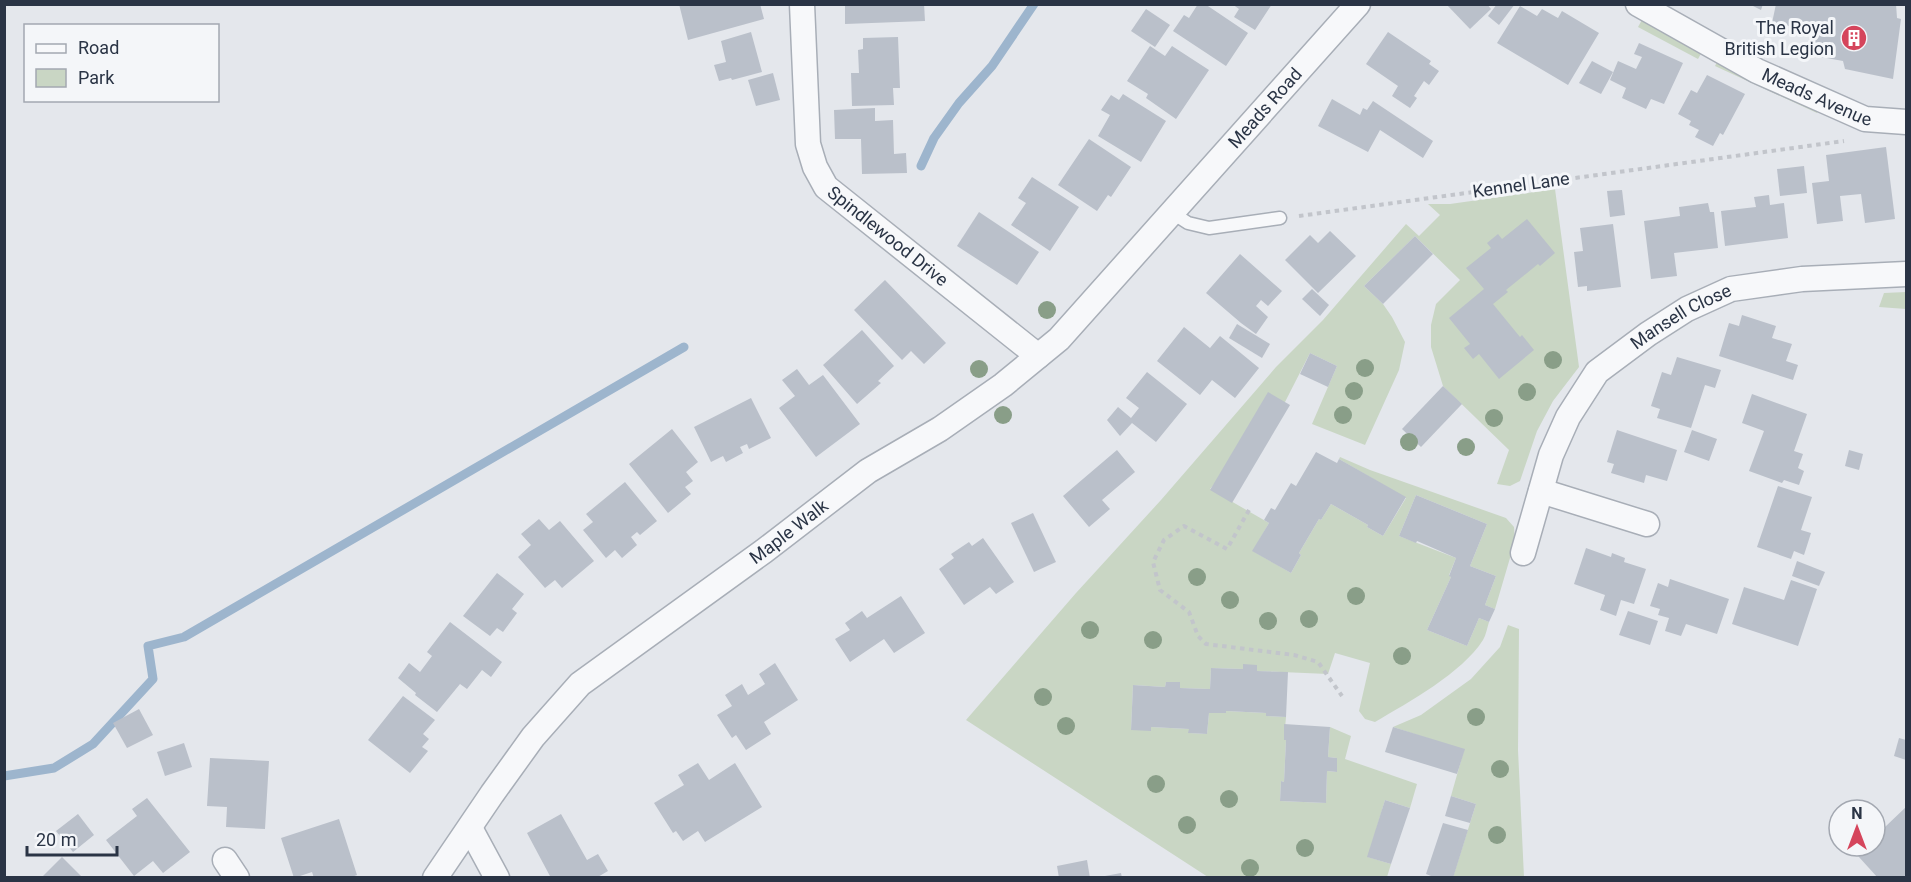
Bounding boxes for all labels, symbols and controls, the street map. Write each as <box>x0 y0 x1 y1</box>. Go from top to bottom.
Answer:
place label: The Royal British Legion <box>1724 17 1834 59</box>
building icon: The Royal British Legion <box>1839 23 1869 53</box>
legend <box>24 24 219 102</box>
text: Road <box>78 37 119 58</box>
street label: Meads Road <box>1224 63 1306 152</box>
street label: Meads Avenue <box>1759 64 1872 129</box>
text: Park <box>78 67 115 88</box>
street label: Kennel Lane <box>1471 167 1571 202</box>
street label: Spindlewood Drive <box>824 181 953 290</box>
street label: Mansell Close <box>1626 279 1734 353</box>
street label: Maple Walk <box>745 494 833 568</box>
north arrow <box>1827 798 1887 858</box>
text: N <box>1851 804 1863 823</box>
scale bar <box>27 819 117 857</box>
text: 20 m <box>36 829 76 850</box>

